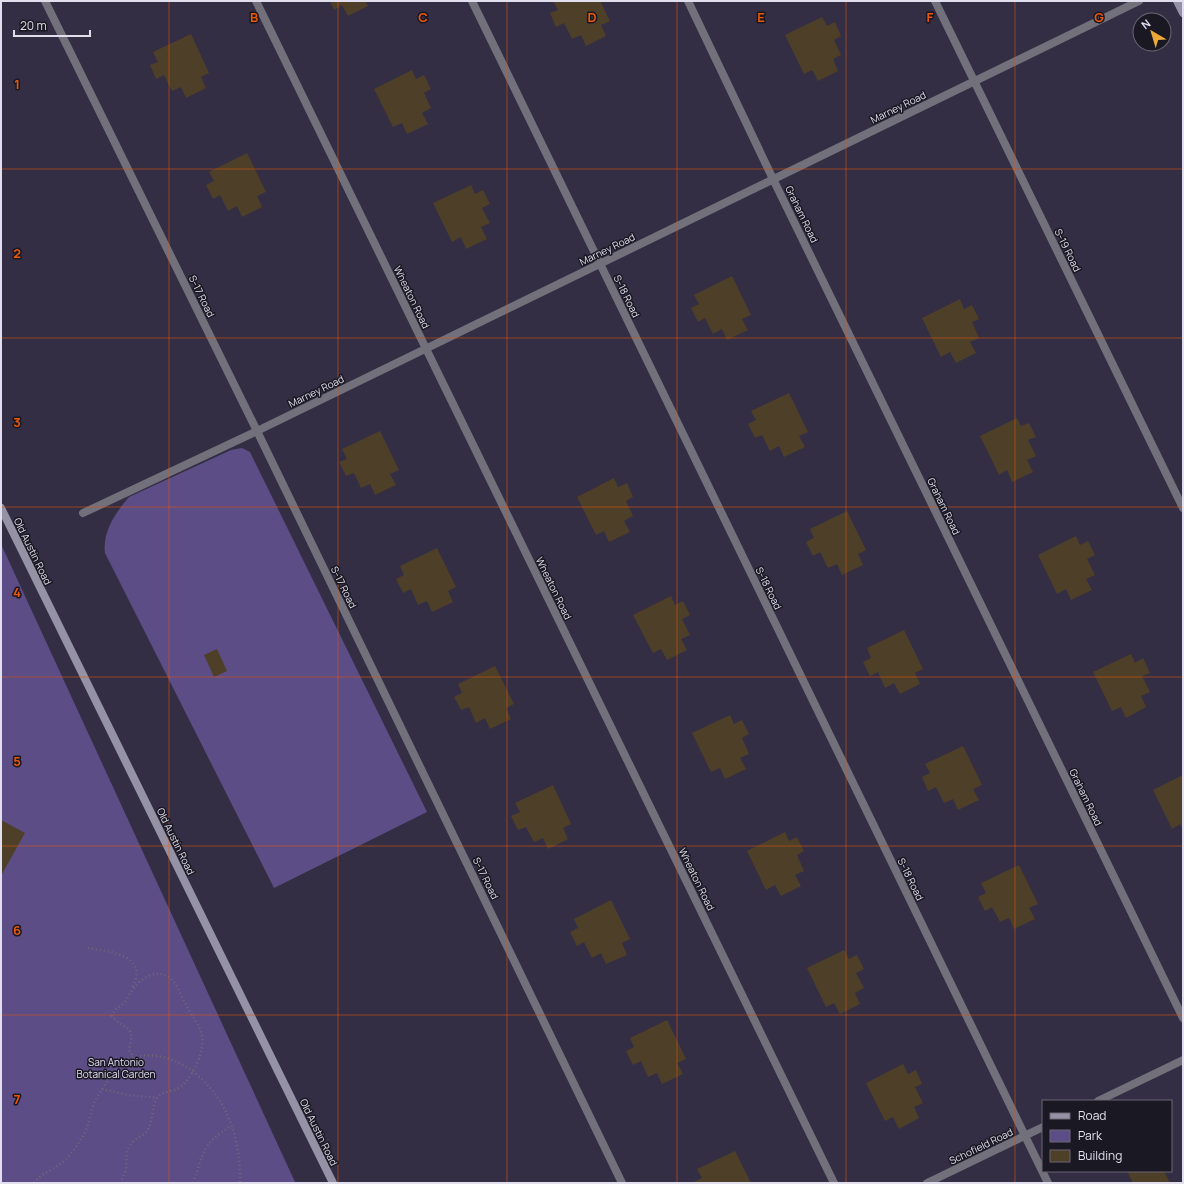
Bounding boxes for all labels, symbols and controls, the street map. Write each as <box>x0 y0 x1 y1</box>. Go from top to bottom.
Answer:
text: B <box>250 8 258 26</box>
text: C <box>418 8 428 26</box>
text: D <box>587 8 597 26</box>
text: E <box>757 8 765 26</box>
text: F <box>927 8 934 26</box>
text: G <box>1094 8 1104 26</box>
scale bar <box>14 12 90 38</box>
north arrow <box>1132 12 1172 52</box>
text: N <box>1138 15 1153 32</box>
text: 20 m <box>20 17 47 34</box>
text: 1 <box>14 75 20 93</box>
street label: Marney Road <box>868 87 928 126</box>
street label: Graham Road <box>782 183 822 245</box>
street label: S-19 Road <box>1052 226 1084 274</box>
street label: Marney Road <box>577 229 637 268</box>
text: 2 <box>13 244 21 262</box>
street label: Wheaton Road <box>391 263 433 331</box>
street label: S-18 Road <box>611 272 643 320</box>
street label: S-17 Road <box>186 273 218 319</box>
street label: Marney Road <box>286 371 346 410</box>
text: 3 <box>13 413 21 431</box>
street label: Graham Road <box>924 475 964 537</box>
street label: Old Austin Road <box>11 515 55 587</box>
street label: Wheaton Road <box>533 554 575 622</box>
street label: S-17 Road <box>328 564 360 610</box>
street label: S-18 Road <box>753 564 785 612</box>
text: 4 <box>13 583 21 601</box>
text: 5 <box>13 752 21 770</box>
street label: Graham Road <box>1066 766 1106 828</box>
street label: Old Austin Road <box>154 805 198 877</box>
street label: Wheaton Road <box>676 845 718 913</box>
street label: S-17 Road <box>470 855 502 901</box>
street label: S-18 Road <box>895 855 927 903</box>
text: 6 <box>13 921 21 939</box>
park label: San Antonio Botanical Garden <box>77 1055 156 1081</box>
text: 7 <box>14 1090 21 1108</box>
street label: Old Austin Road <box>297 1096 341 1168</box>
legend <box>1042 1100 1172 1172</box>
text: Road <box>1078 1107 1106 1124</box>
street label: Schofield Road <box>947 1124 1015 1168</box>
text: Park <box>1078 1127 1103 1144</box>
text: Building <box>1078 1147 1122 1164</box>

